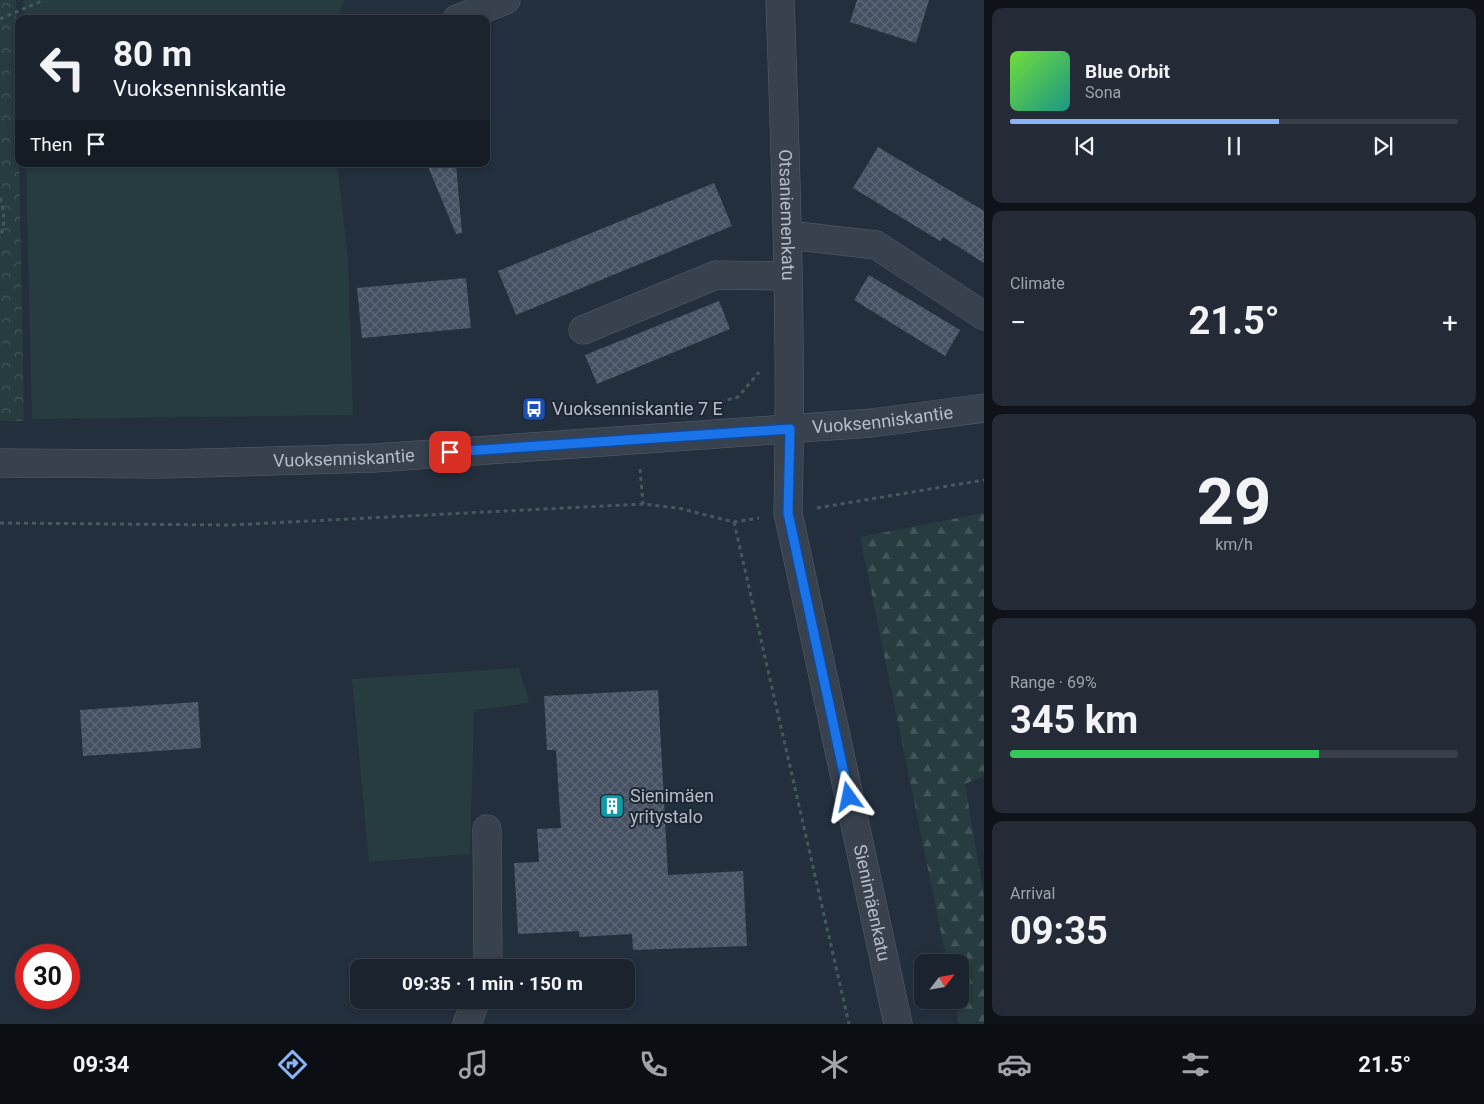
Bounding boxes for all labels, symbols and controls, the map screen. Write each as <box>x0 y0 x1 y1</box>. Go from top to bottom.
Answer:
text: 80 m <box>113 34 192 75</box>
icon: left <box>30 35 95 100</box>
text: Blue Orbit <box>1085 60 1170 83</box>
text: Vuoksenniskantie <box>113 76 286 101</box>
text: Sona <box>1085 83 1121 102</box>
icon: arrive <box>82 130 110 158</box>
icon: previous <box>1071 132 1099 160</box>
icon: pause <box>1220 132 1248 160</box>
icon: next <box>1369 132 1397 160</box>
text: Then <box>30 133 72 156</box>
street label: Otsaniemenkatu <box>775 149 799 281</box>
text: Climate <box>1010 274 1065 293</box>
text: 21.5° <box>1188 299 1280 343</box>
text: − <box>1010 306 1026 339</box>
text: + <box>1442 306 1458 339</box>
bus stop icon: Vuoksenniskantie 7 E <box>521 396 547 422</box>
place label: Vuoksenniskantie 7 E <box>552 398 723 419</box>
street label: Vuoksenniskantie <box>811 401 954 437</box>
pin <box>429 431 471 473</box>
icon: arrive <box>436 438 464 466</box>
street label: Vuoksenniskantie <box>273 444 415 471</box>
text: 29 <box>1197 464 1271 540</box>
text: km/h <box>1215 535 1253 554</box>
text: Range · 69% <box>1010 673 1097 692</box>
text: 345 km <box>1010 698 1138 742</box>
position arrow <box>822 770 874 822</box>
place label: Sienimäen yritystalo <box>630 785 714 827</box>
building icon: Sienimäen yritystalo <box>599 793 625 819</box>
street label: Sienimäenkatu <box>850 843 895 963</box>
text: Arrival <box>1010 884 1055 903</box>
text: 09:35 <box>1010 909 1108 953</box>
speed limit sign: 30 <box>15 944 80 1009</box>
north arrow <box>914 954 969 1009</box>
map controls <box>914 954 969 1009</box>
text: 09:35 · 1 min · 150 m <box>402 972 583 995</box>
icon: directions <box>275 1047 310 1082</box>
icon: music <box>456 1047 491 1082</box>
icon: phone <box>636 1047 671 1082</box>
icon: climate <box>817 1047 852 1082</box>
icon: car <box>997 1047 1032 1082</box>
icon: filters <box>1178 1047 1213 1082</box>
text: 09:34 <box>73 1052 129 1077</box>
text: 21.5° <box>1358 1052 1411 1077</box>

